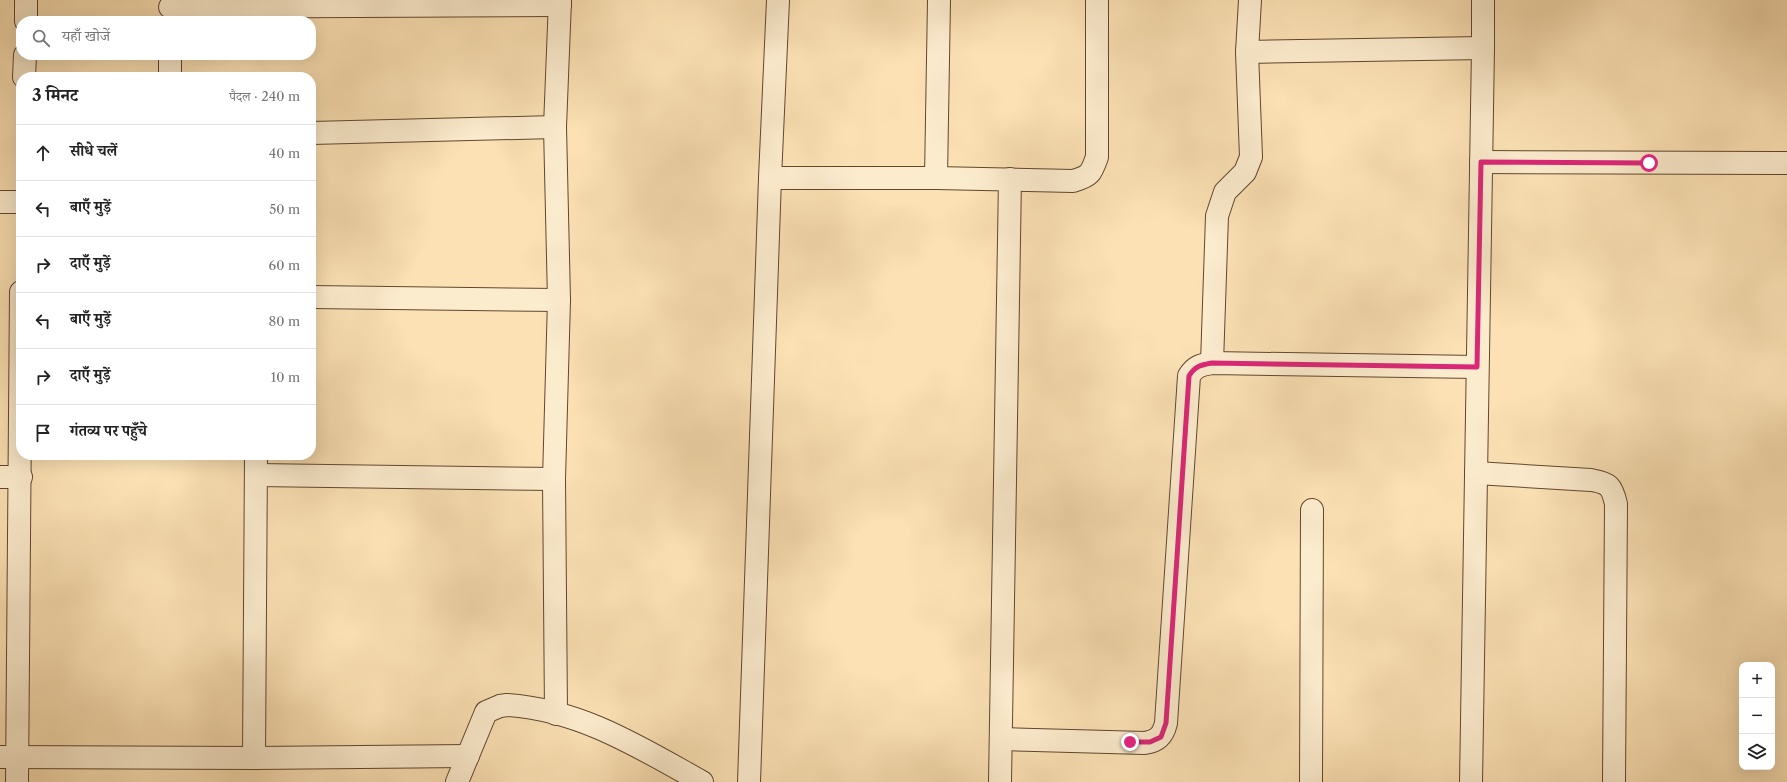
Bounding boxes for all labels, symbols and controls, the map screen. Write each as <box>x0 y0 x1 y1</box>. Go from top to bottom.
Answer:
search box <box>16 16 316 60</box>
text: यहाँ खोजें <box>62 26 110 45</box>
icon: search <box>30 27 52 49</box>
text: 3 मिनट <box>32 85 78 105</box>
text: पैदल · 240 m <box>229 88 300 104</box>
text: सीधे चलें <box>70 141 117 160</box>
icon: ahead <box>32 142 54 164</box>
text: 40 m <box>269 145 300 161</box>
route start <box>1640 154 1658 172</box>
text: बाएँ मुड़ें <box>70 197 111 216</box>
icon: left <box>32 198 54 220</box>
text: 50 m <box>269 201 300 217</box>
text: दाएँ मुड़ें <box>70 253 110 272</box>
icon: right <box>32 254 54 276</box>
text: 60 m <box>269 257 300 273</box>
text: बाएँ मुड़ें <box>70 309 111 328</box>
icon: left <box>32 310 54 332</box>
text: 80 m <box>268 313 300 329</box>
text: दाएँ मुड़ें <box>70 365 110 384</box>
icon: right <box>32 366 54 388</box>
text: 10 m <box>271 369 300 385</box>
text: गंतव्य पर पहुँचे <box>70 421 147 440</box>
icon: arrive <box>32 422 54 444</box>
map controls <box>1739 662 1775 770</box>
button: + <box>1739 662 1775 698</box>
button: − <box>1739 698 1775 734</box>
route end <box>1121 733 1139 751</box>
button: layers <box>1739 734 1775 770</box>

